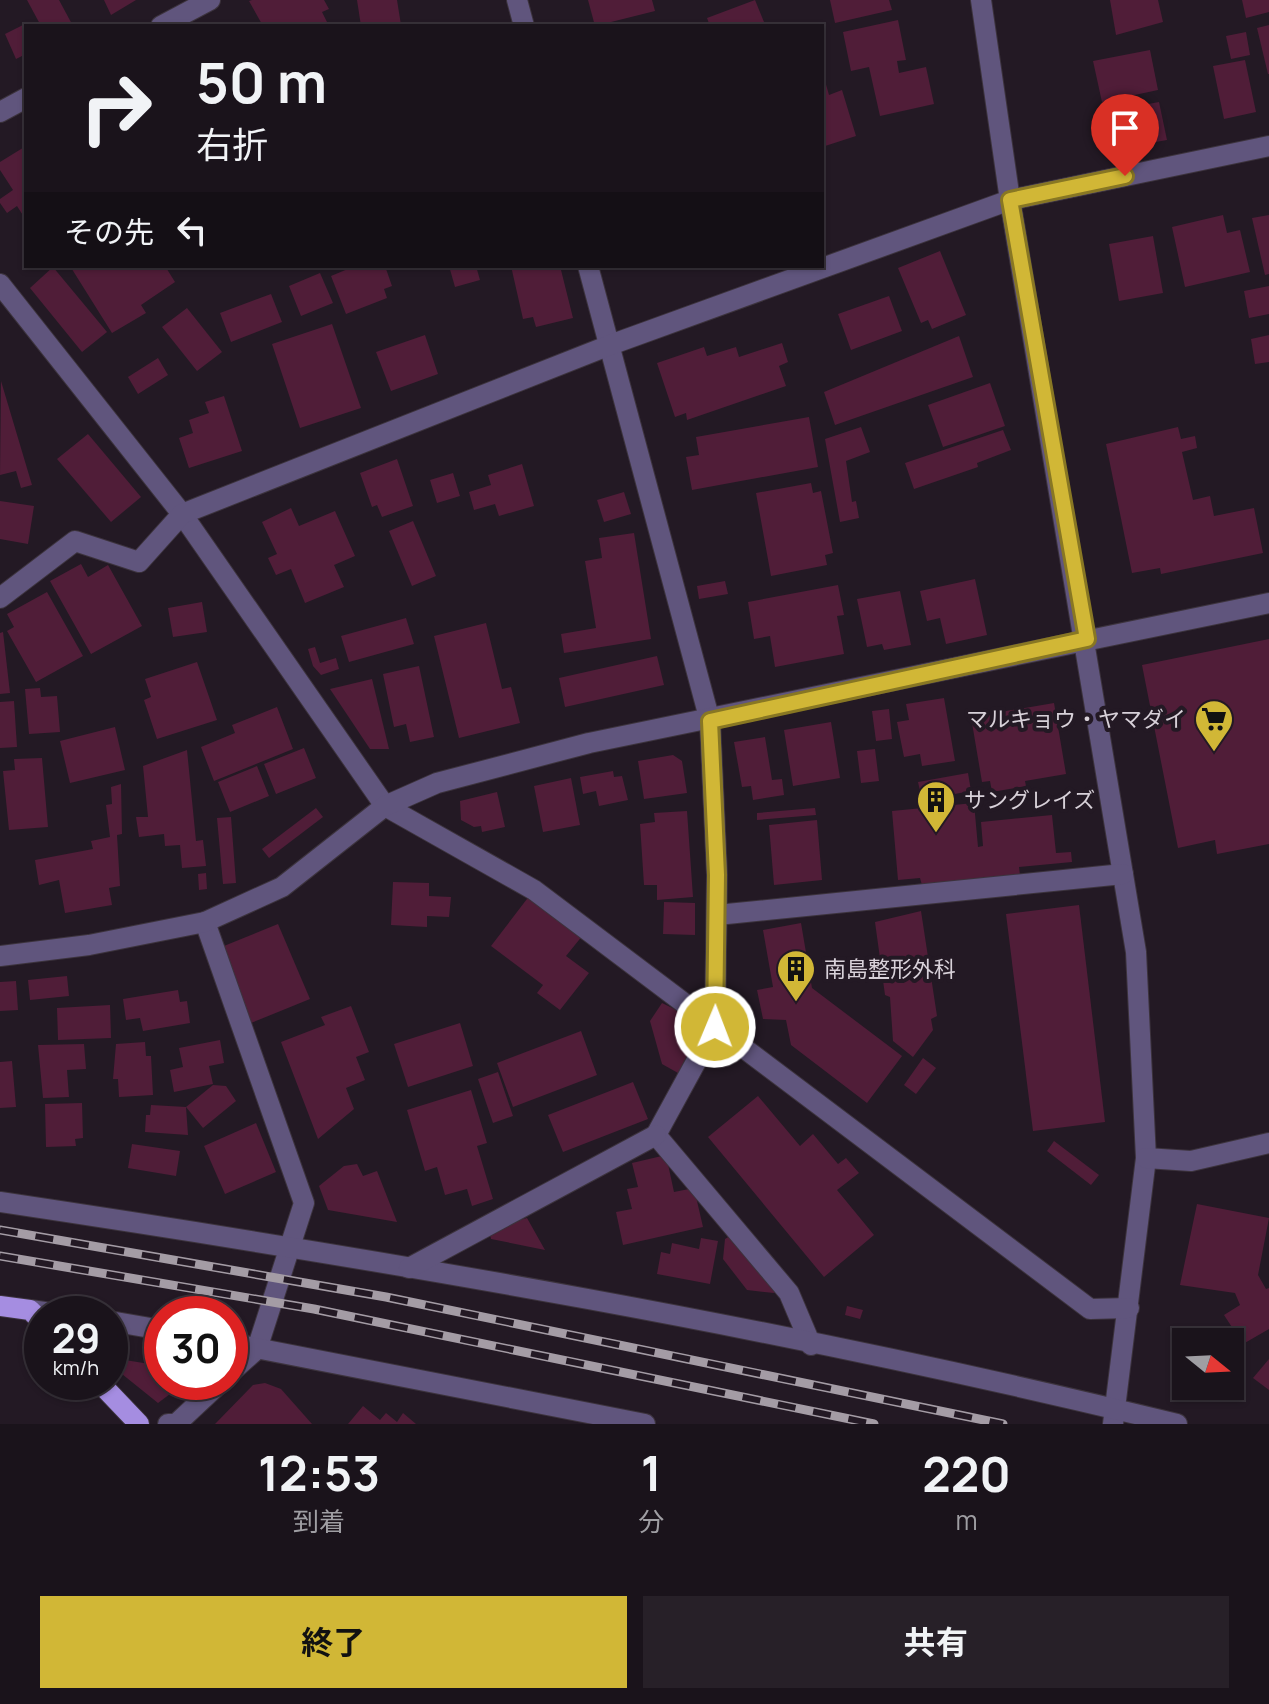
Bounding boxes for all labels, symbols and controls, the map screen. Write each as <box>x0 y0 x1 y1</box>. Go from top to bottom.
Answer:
text: 50 m <box>196 43 327 120</box>
icon: right <box>64 56 168 160</box>
pin <box>1091 94 1159 176</box>
icon: arrive <box>1103 106 1147 150</box>
text: 右折 <box>196 120 268 169</box>
icon: left <box>170 208 214 252</box>
text: その先 <box>64 211 154 252</box>
supermarket icon: マルキョウ・ヤマダイ <box>1193 698 1235 753</box>
place label: マルキョウ・ヤマダイ <box>966 704 1186 734</box>
building icon: サングレイズ <box>915 779 957 834</box>
place label: サングレイズ <box>964 785 1095 815</box>
building icon: 南島整形外科 <box>775 948 817 1003</box>
place label: 南島整形外科 <box>824 954 956 984</box>
position arrow <box>673 985 757 1069</box>
speed limit sign: 30 <box>144 1296 248 1400</box>
text: 29 <box>52 1310 100 1365</box>
north arrow <box>1172 1328 1244 1400</box>
map controls <box>1172 1328 1244 1400</box>
text: km/h <box>53 1354 99 1381</box>
text: 12:53 <box>258 1440 380 1505</box>
text: 1 <box>641 1440 662 1505</box>
text: 220 <box>922 1441 1011 1506</box>
text: m <box>956 1502 978 1538</box>
text: 到着 <box>293 1503 345 1539</box>
text: 分 <box>638 1503 664 1539</box>
button: 終了 <box>40 1596 627 1688</box>
button: 共有 <box>643 1596 1229 1688</box>

